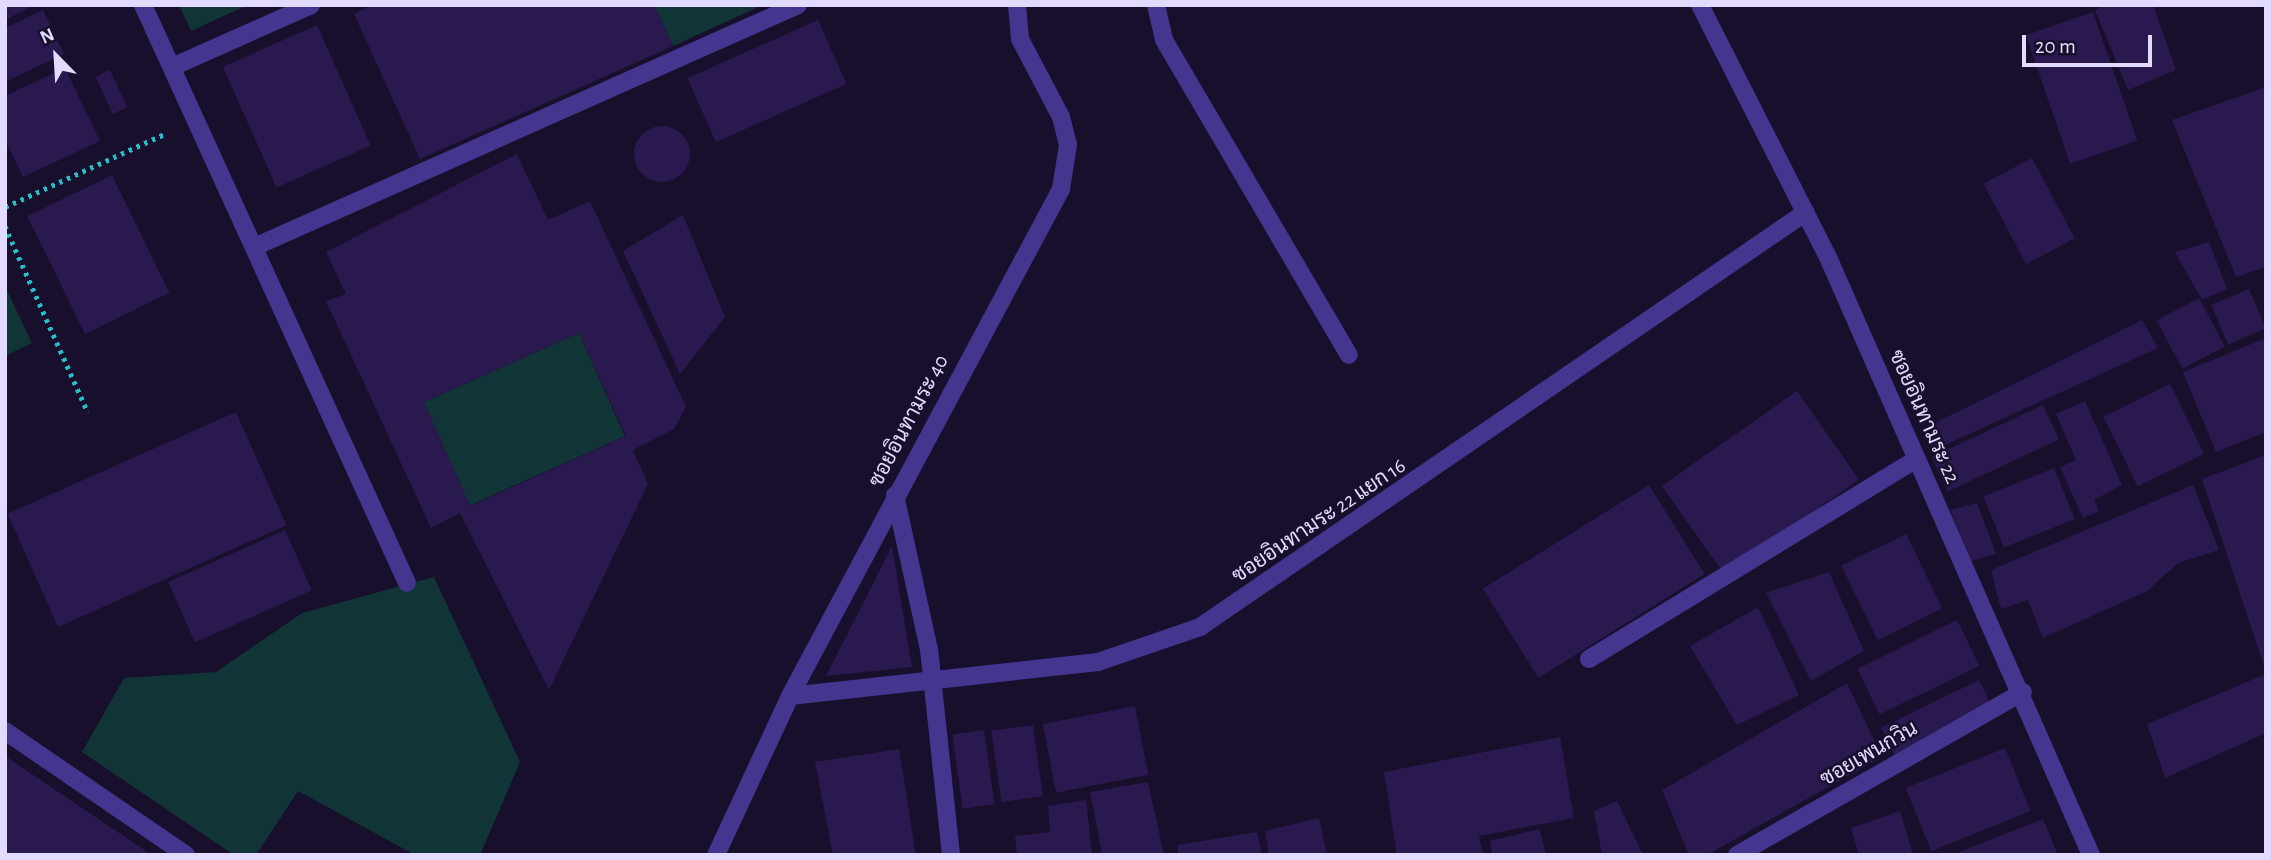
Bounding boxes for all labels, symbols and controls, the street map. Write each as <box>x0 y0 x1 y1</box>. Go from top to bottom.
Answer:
north arrow <box>21 21 91 91</box>
scale bar <box>2026 21 2156 65</box>
text: N <box>37 25 57 48</box>
text: 20 m <box>2035 36 2076 57</box>
street label: ซอยอินทามระ 22 <box>1883 346 1965 488</box>
street label: ซอยอินทามระ 40 <box>864 351 954 491</box>
street label: ซอยอินทามระ 22 แยก 16 <box>1227 453 1411 589</box>
street label: ซอยเพนกวิน <box>1816 716 1922 792</box>

